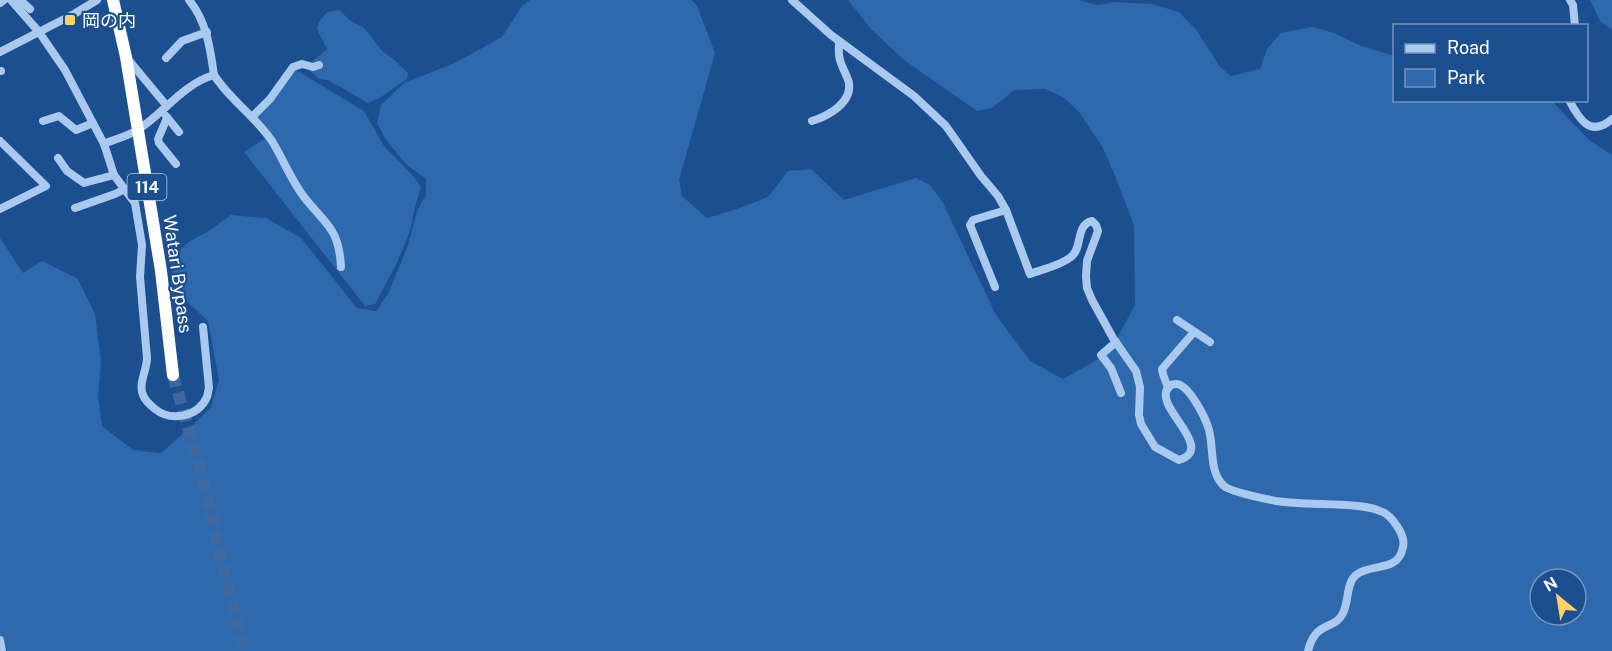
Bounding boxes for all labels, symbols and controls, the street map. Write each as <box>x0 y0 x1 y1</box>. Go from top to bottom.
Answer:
place label: 岡の内 <box>82 10 136 31</box>
marker: 岡の内 <box>63 13 77 27</box>
legend <box>1393 24 1588 102</box>
text: Road <box>1447 37 1490 58</box>
text: Park <box>1447 67 1485 88</box>
road number: 114 <box>128 174 166 200</box>
street label: Watari Bypass <box>159 214 197 334</box>
north arrow <box>1528 567 1588 627</box>
text: N <box>1541 573 1561 596</box>

